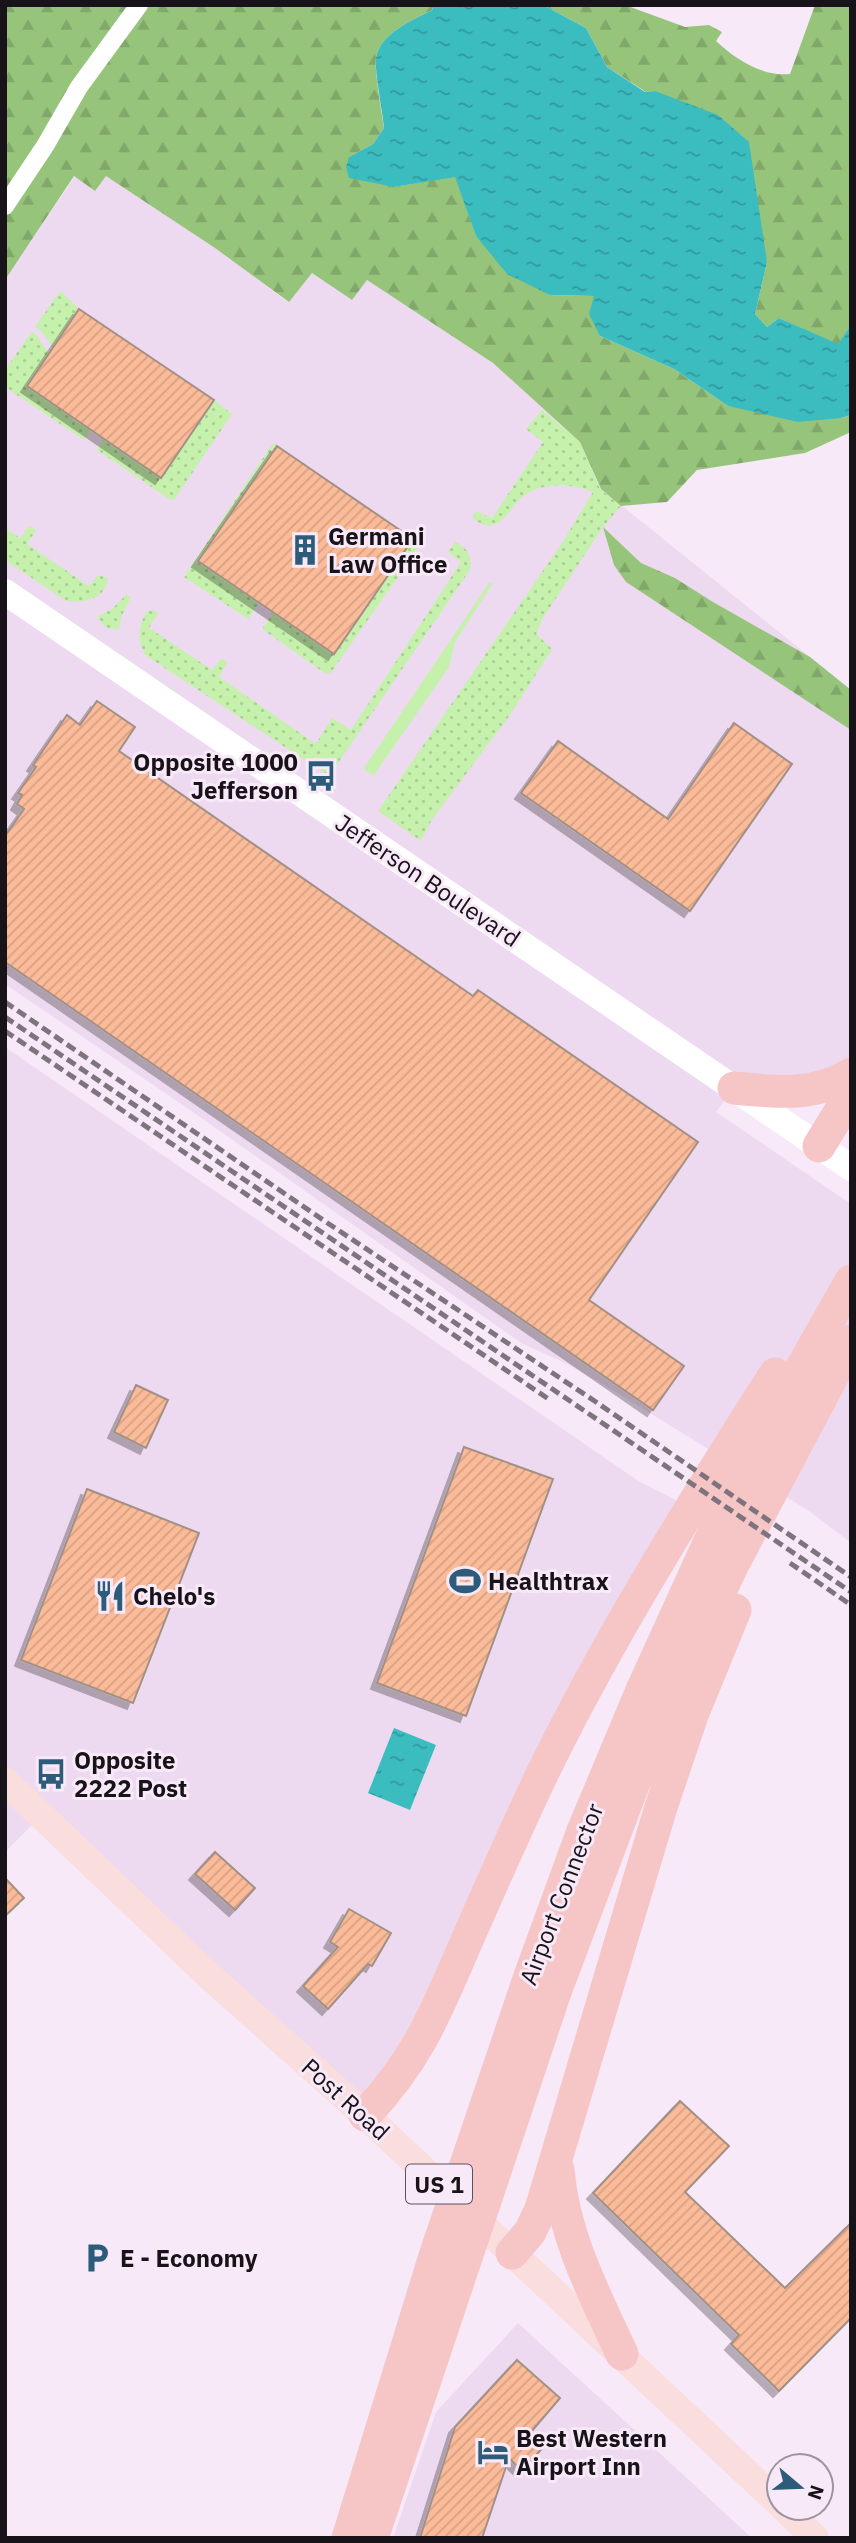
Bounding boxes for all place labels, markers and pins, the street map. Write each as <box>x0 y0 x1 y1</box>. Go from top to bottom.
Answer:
place label: Germani Law Office <box>328 520 447 580</box>
building icon: Germani Law Office <box>288 533 322 567</box>
place label: Opposite 1000 Jefferson <box>133 746 298 806</box>
bus stop icon: Opposite 1000 Jefferson <box>304 759 338 793</box>
sports icon: Healthtrax <box>448 1564 482 1598</box>
place label: Healthtrax <box>488 1565 609 1597</box>
restaurant icon: Chelo's <box>93 1579 127 1613</box>
place label: Chelo's <box>133 1580 215 1612</box>
place label: Opposite 2222 Post <box>74 1744 187 1804</box>
bus stop icon: Opposite 2222 Post <box>34 1757 68 1791</box>
parking icon: E - Economy <box>80 2241 114 2275</box>
place label: E - Economy <box>120 2242 258 2274</box>
place label: Best Western Airport Inn <box>516 2422 667 2482</box>
hotel icon: Best Western Airport Inn <box>476 2435 510 2469</box>

